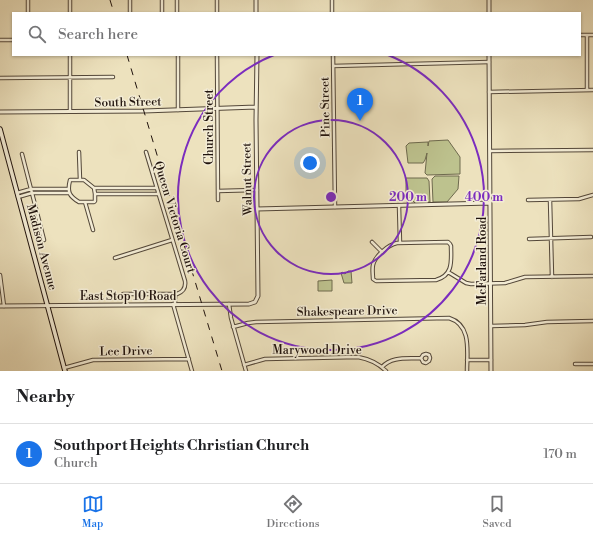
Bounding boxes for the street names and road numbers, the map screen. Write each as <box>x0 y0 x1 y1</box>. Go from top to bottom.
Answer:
street label: Pine Street <box>317 76 334 137</box>
street label: Church Street <box>202 89 217 165</box>
street label: South Street <box>94 94 162 111</box>
street label: Walnut Street <box>239 142 256 217</box>
street label: Queen Victoria Court <box>150 159 199 276</box>
street label: Madison Avenue <box>23 202 60 292</box>
street label: McFarland Road <box>475 216 490 305</box>
street label: East Stop 10 Road <box>80 289 176 304</box>
street label: Shakespeare Drive <box>296 303 398 320</box>
street label: Marywood Drive <box>272 343 362 358</box>
street label: Lee Drive <box>99 344 153 359</box>

